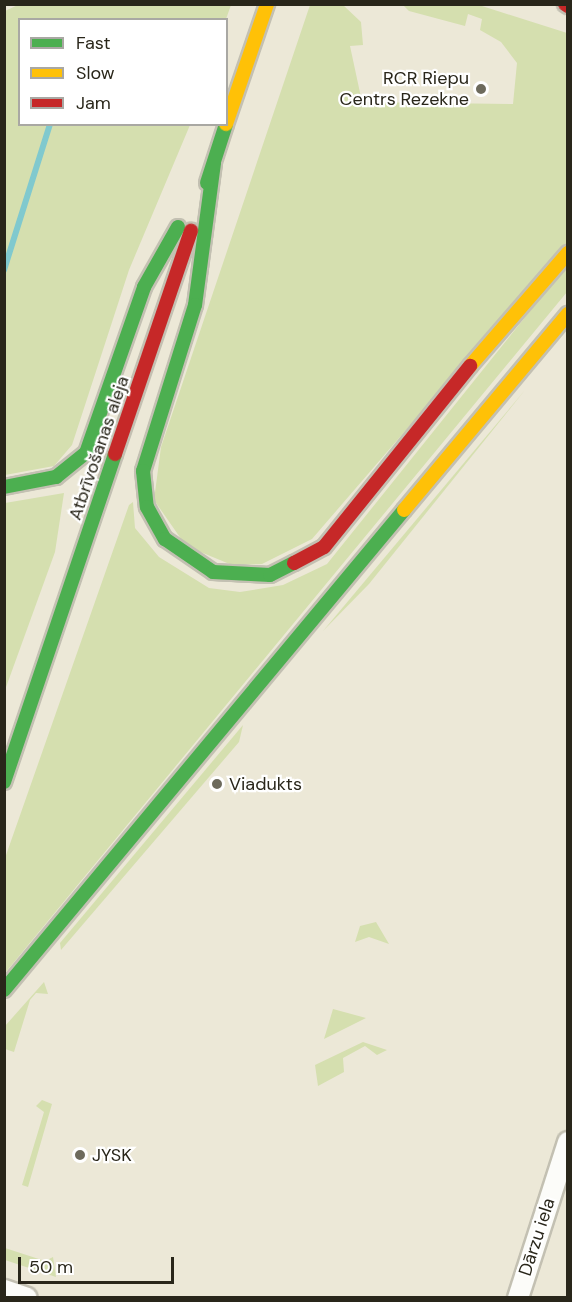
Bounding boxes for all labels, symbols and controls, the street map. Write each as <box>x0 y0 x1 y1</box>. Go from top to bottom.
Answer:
legend <box>18 18 228 126</box>
text: Fast <box>76 31 111 55</box>
text: Slow <box>76 61 115 85</box>
place label: RCR Riepu Centrs Rezekne <box>340 68 469 110</box>
marker: RCR Riepu Centrs Rezekne <box>474 82 488 96</box>
text: Jam <box>76 91 111 115</box>
street label: Atbrīvošanas aleja <box>64 373 134 523</box>
place label: Viadukts <box>229 773 302 795</box>
marker: Viadukts <box>210 777 224 791</box>
place label: JYSK <box>92 1144 132 1166</box>
marker: JYSK <box>73 1148 87 1162</box>
street label: Dārzu iela <box>514 1195 560 1279</box>
scale bar <box>21 1245 177 1283</box>
text: 50 m <box>29 1255 73 1279</box>

